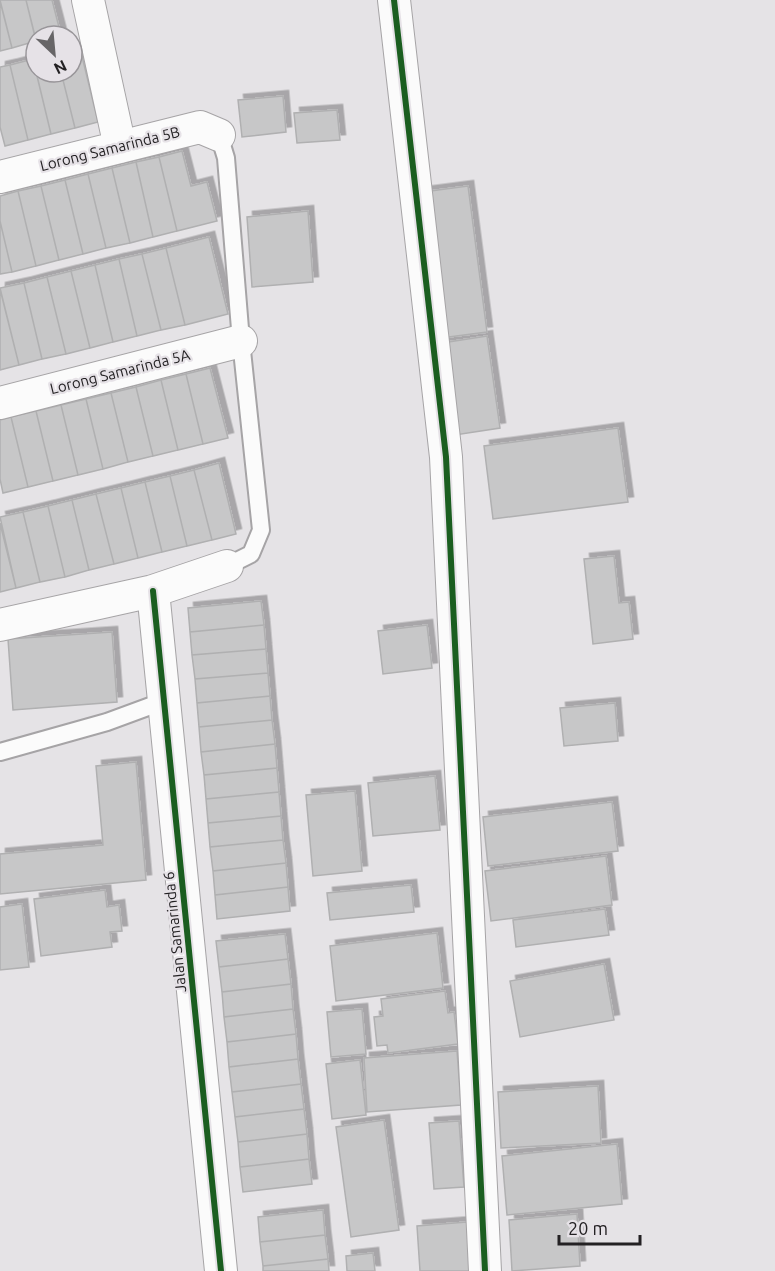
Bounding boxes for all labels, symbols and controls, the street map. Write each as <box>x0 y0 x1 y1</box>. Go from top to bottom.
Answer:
north arrow <box>24 24 84 84</box>
text: N <box>51 57 70 78</box>
street label: Lorong Samarinda 5B <box>38 123 182 174</box>
street label: Lorong Samarinda 5A <box>48 346 192 397</box>
street label: Jalan Samarinda 6 <box>160 871 189 993</box>
scale bar <box>559 1208 640 1246</box>
text: 20 m <box>568 1218 608 1238</box>

